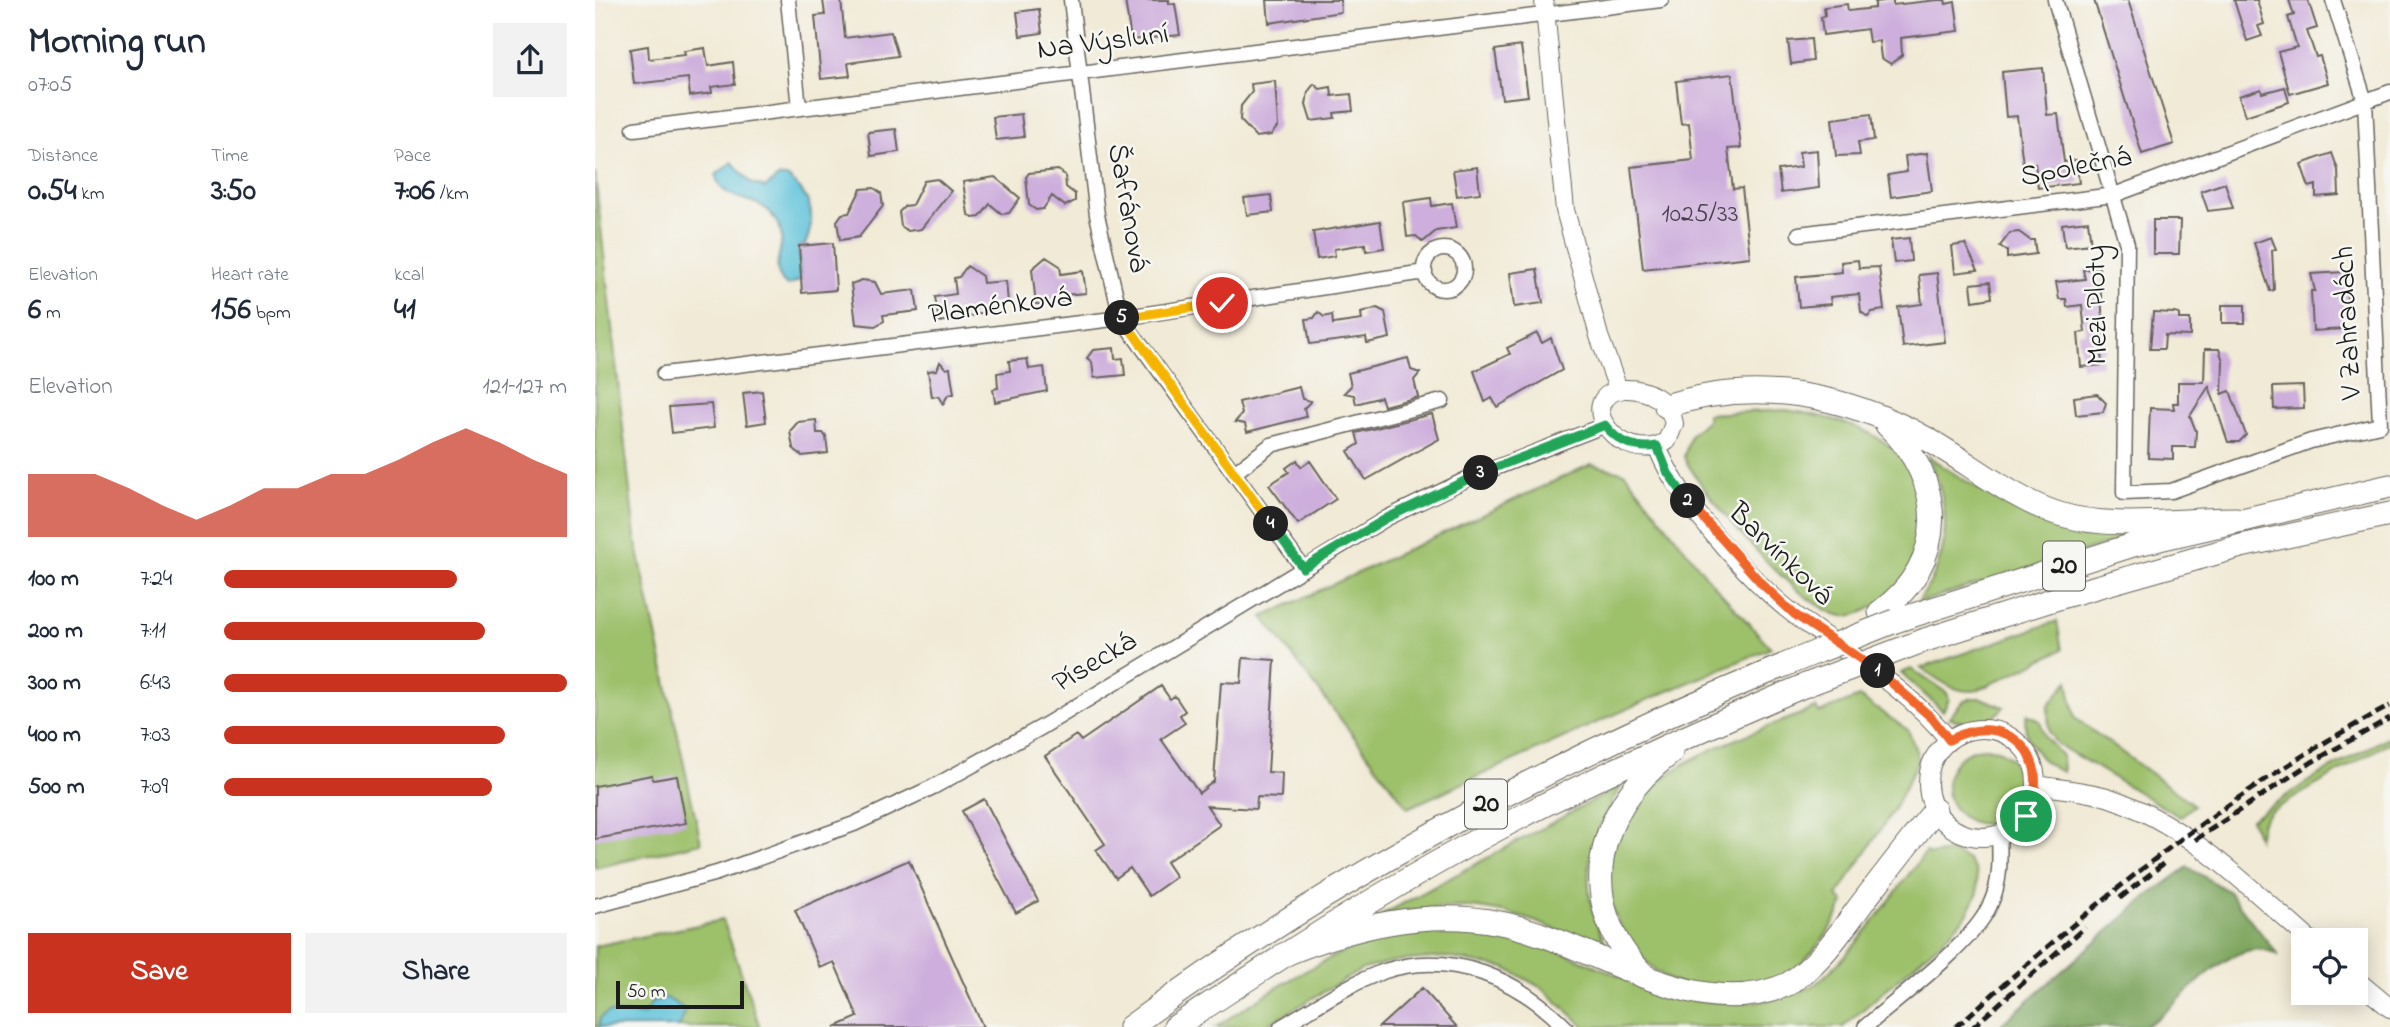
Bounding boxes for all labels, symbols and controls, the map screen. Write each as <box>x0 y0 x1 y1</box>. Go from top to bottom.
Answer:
street label: Na Výsluní <box>1035 13 1171 73</box>
text: Morning run <box>28 15 206 71</box>
button: share <box>493 23 567 97</box>
text: 07:05 <box>28 69 72 102</box>
street label: Společná <box>2017 136 2135 200</box>
street label: Šafránová <box>1094 140 1160 276</box>
text: Distance <box>28 143 98 170</box>
text: Time <box>211 143 249 170</box>
text: Pace <box>394 143 431 170</box>
text: 0.54 <box>28 170 77 214</box>
text: 3:50 <box>211 170 256 214</box>
text: 7:06 <box>394 170 435 214</box>
text: km <box>77 181 104 208</box>
text: /km <box>435 181 469 208</box>
house number: 1025/33 <box>1662 196 1738 234</box>
street label: Mezi Ploty <box>2075 245 2121 365</box>
street label: V Zahradách <box>2323 245 2375 402</box>
text: Elevation <box>28 262 98 289</box>
text: Heart rate <box>211 262 289 289</box>
text: kcal <box>394 262 424 289</box>
pin <box>1192 273 1252 333</box>
street label: Plaménková <box>926 276 1074 338</box>
icon: check <box>1203 284 1241 322</box>
text: 6 <box>28 289 41 333</box>
text: 156 <box>211 289 251 333</box>
text: 41 <box>394 289 416 333</box>
text: m <box>41 300 61 327</box>
text: bpm <box>251 300 291 327</box>
pin: 5 <box>1105 300 1139 336</box>
text: 5 <box>1116 304 1127 331</box>
text: Elevation <box>28 371 113 404</box>
text: 121–127 m <box>482 371 567 404</box>
pin: 3 <box>1463 456 1498 490</box>
text: 3 <box>1477 459 1484 486</box>
pin: 2 <box>1671 484 1705 518</box>
text: 2 <box>1683 487 1692 514</box>
street label: Barvínková <box>1716 492 1843 617</box>
pin: 4 <box>1253 506 1289 542</box>
text: 4 <box>1267 510 1274 537</box>
road number: 20 <box>2043 542 2085 590</box>
text: 100 m <box>28 563 79 596</box>
text: 7:24 <box>140 563 172 596</box>
text: 200 m <box>28 615 83 648</box>
text: 7:11 <box>140 615 166 648</box>
street label: Písecká <box>1045 621 1145 705</box>
pin: 1 <box>1861 654 1895 688</box>
text: 1 <box>1874 657 1881 684</box>
text: 300 m <box>28 667 81 700</box>
text: 6:43 <box>140 667 171 700</box>
text: 400 m <box>28 719 81 752</box>
text: 7:03 <box>140 719 171 752</box>
text: 500 m <box>28 771 85 804</box>
text: 7:09 <box>140 771 168 804</box>
road number: 20 <box>1465 780 1507 828</box>
pin <box>1996 786 2056 846</box>
icon: arrive <box>2007 797 2045 835</box>
map controls <box>2291 928 2368 1005</box>
button: locate <box>2291 928 2368 1005</box>
button: Save <box>28 933 291 1013</box>
button: Share <box>305 933 567 1013</box>
scale bar <box>616 978 744 1010</box>
text: 50 m <box>627 979 666 1006</box>

